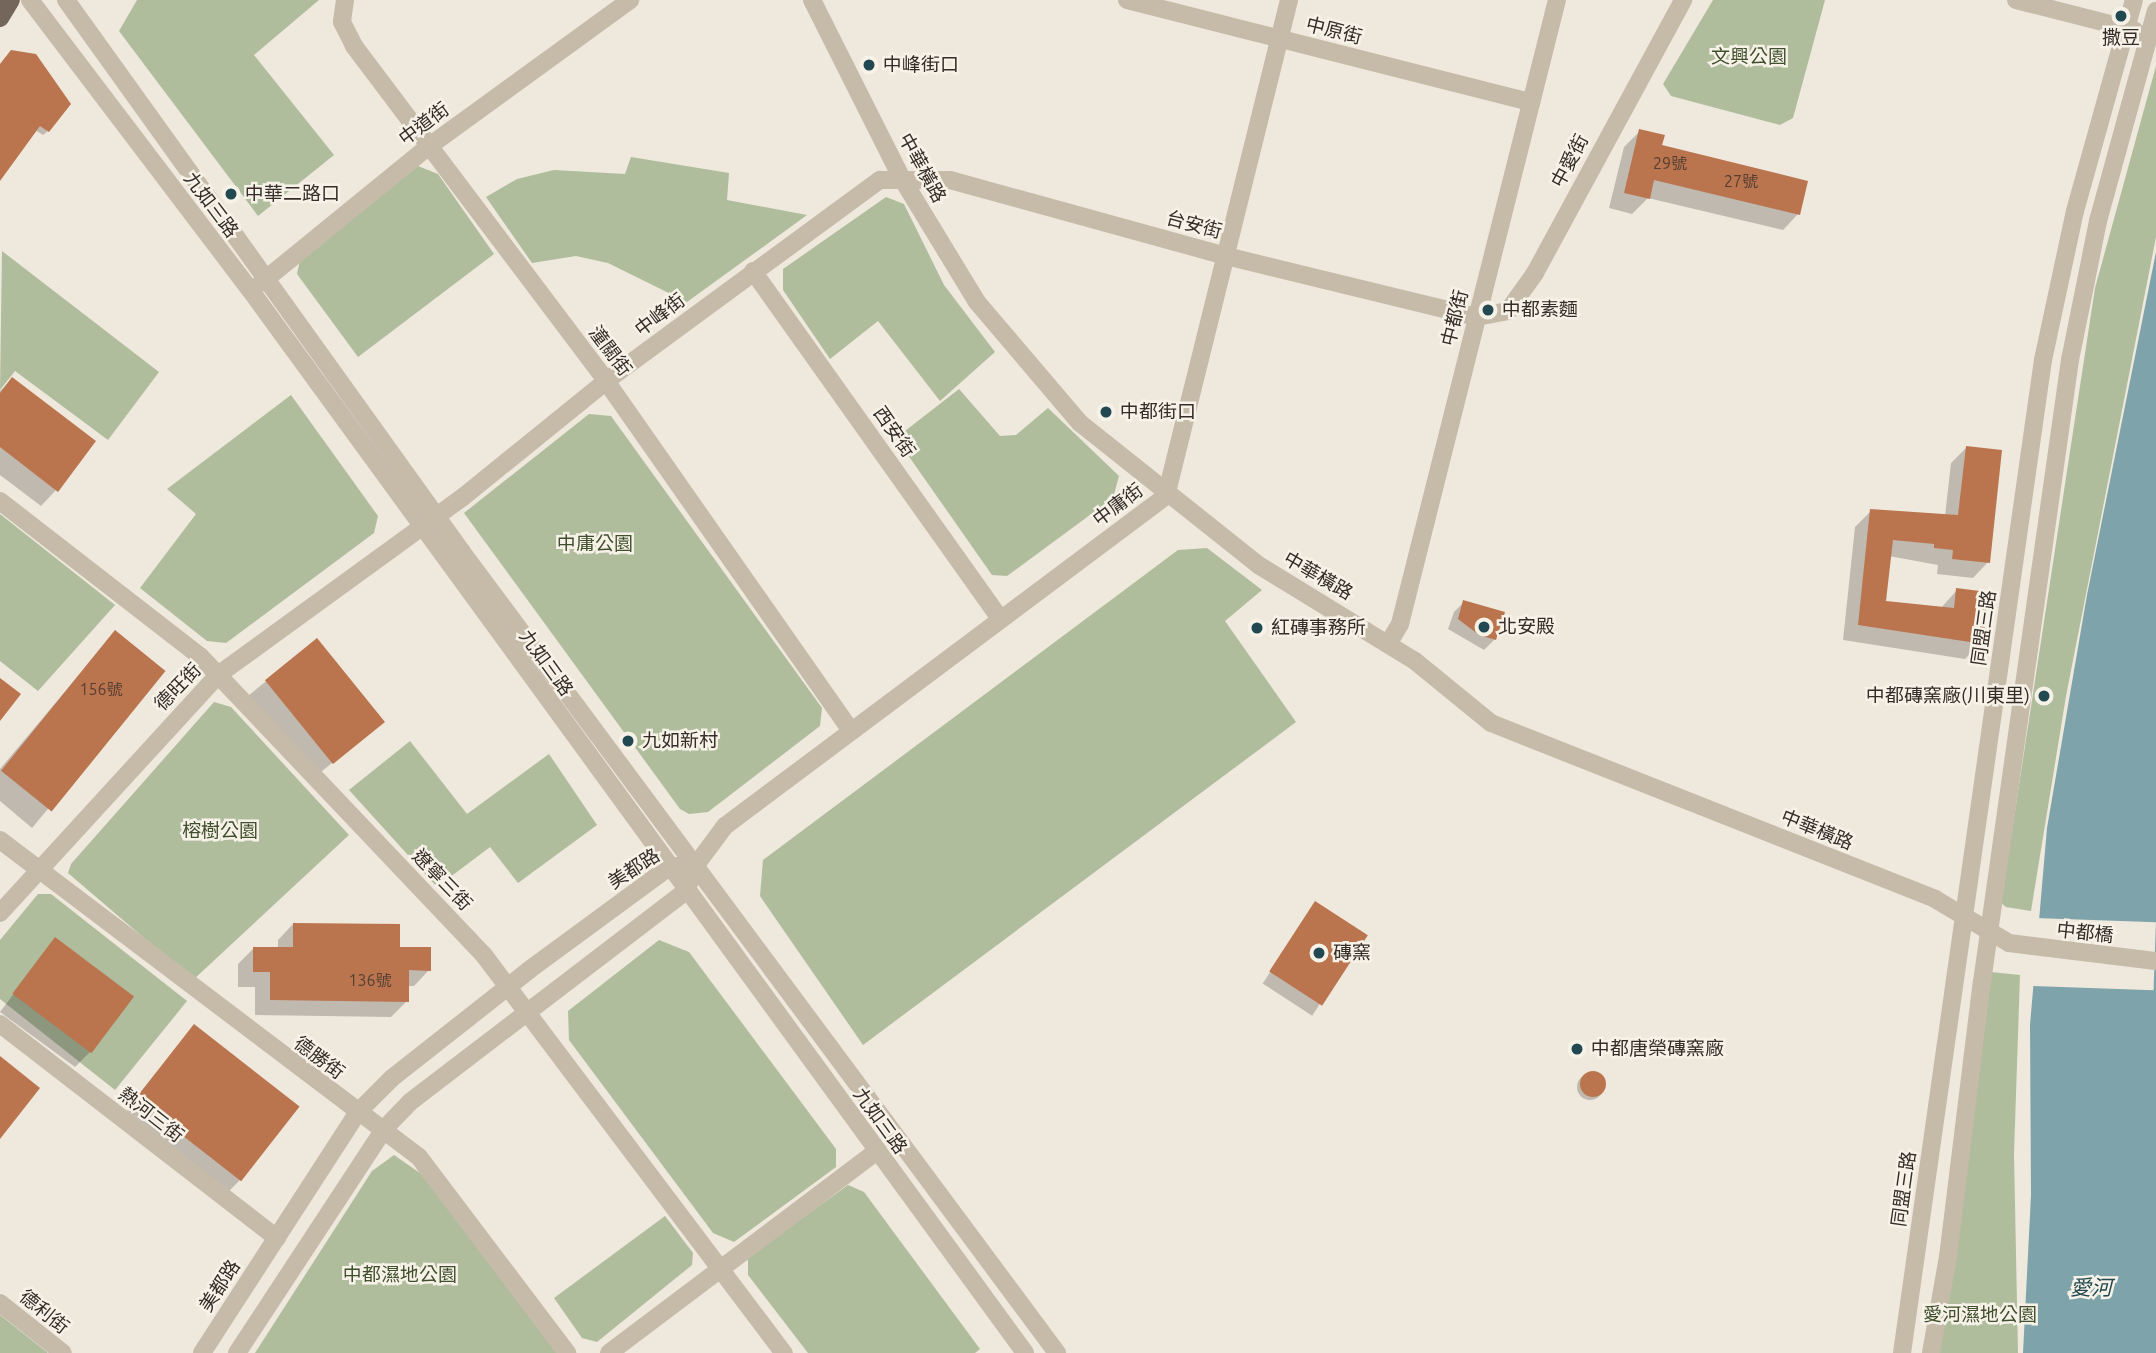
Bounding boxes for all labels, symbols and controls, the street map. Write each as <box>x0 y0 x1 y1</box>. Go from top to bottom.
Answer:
marker: 撒豆 <box>2113 8 2129 24</box>
street label: 中原街 <box>1304 13 1364 49</box>
place label: 撒豆 <box>2102 27 2140 49</box>
park label: 文興公園 <box>1711 46 1787 68</box>
place label: 中峰街口 <box>883 54 959 76</box>
marker: 中峰街口 <box>861 57 877 73</box>
street label: 中道街 <box>394 98 454 150</box>
street label: 中華橫路 <box>894 129 950 207</box>
street label: 中愛街 <box>1547 130 1593 192</box>
house number: 29號 <box>1653 153 1687 173</box>
street label: 九如三路 <box>179 168 243 242</box>
house number: 27號 <box>1724 171 1758 191</box>
place label: 中華二路口 <box>245 183 340 205</box>
marker: 中華二路口 <box>223 186 239 202</box>
street label: 台安街 <box>1164 207 1224 243</box>
street label: 中都街 <box>1437 288 1473 348</box>
street label: 中峰街 <box>630 289 690 341</box>
place label: 中都素麵 <box>1502 299 1578 321</box>
marker: 中都素麵 <box>1480 302 1496 318</box>
street label: 潼關街 <box>584 321 636 381</box>
place label: 中都街口 <box>1120 401 1196 423</box>
street label: 西安街 <box>868 402 920 462</box>
marker: 中都街口 <box>1098 404 1114 420</box>
street label: 中庸街 <box>1088 479 1148 531</box>
park label: 中庸公園 <box>557 533 633 555</box>
street label: 中華橫路 <box>1279 547 1357 605</box>
street label: 同盟三路 <box>1967 589 2001 667</box>
place label: 北安殿 <box>1498 616 1555 638</box>
place label: 紅磚事務所 <box>1271 617 1366 639</box>
marker: 北安殿 <box>1476 619 1492 635</box>
marker: 紅磚事務所 <box>1249 620 1265 636</box>
street label: 九如三路 <box>514 626 578 700</box>
street label: 德旺街 <box>150 659 206 715</box>
house number: 156號 <box>79 679 123 699</box>
place label: 中都磚窯廠(川東里) <box>1866 685 2030 707</box>
marker: 中都磚窯廠(川東里) <box>2036 688 2052 704</box>
place label: 九如新村 <box>642 730 718 752</box>
marker: 九如新村 <box>620 733 636 749</box>
street label: 中華橫路 <box>1777 805 1857 855</box>
park label: 榕樹公園 <box>182 820 258 842</box>
street label: 美都路 <box>604 844 664 894</box>
street label: 遼寧三街 <box>407 845 477 915</box>
street label: 中都橋 <box>2055 919 2115 947</box>
place label: 磚窯 <box>1333 942 1371 964</box>
marker: 磚窯 <box>1311 945 1327 961</box>
house number: 136號 <box>348 970 392 990</box>
street label: 德勝街 <box>289 1032 349 1084</box>
place label: 中都唐榮磚窯廠 <box>1591 1038 1724 1060</box>
marker: 中都唐榮磚窯廠 <box>1569 1041 1585 1057</box>
street label: 熱河三街 <box>114 1083 188 1147</box>
street label: 九如三路 <box>848 1084 912 1158</box>
street label: 同盟三路 <box>1887 1150 1921 1228</box>
street label: 美都路 <box>195 1256 245 1316</box>
park label: 中都濕地公園 <box>343 1264 457 1286</box>
water label: 愛河 <box>2070 1274 2112 1300</box>
street label: 德利街 <box>15 1285 73 1339</box>
park label: 愛河濕地公園 <box>1923 1304 2037 1326</box>

